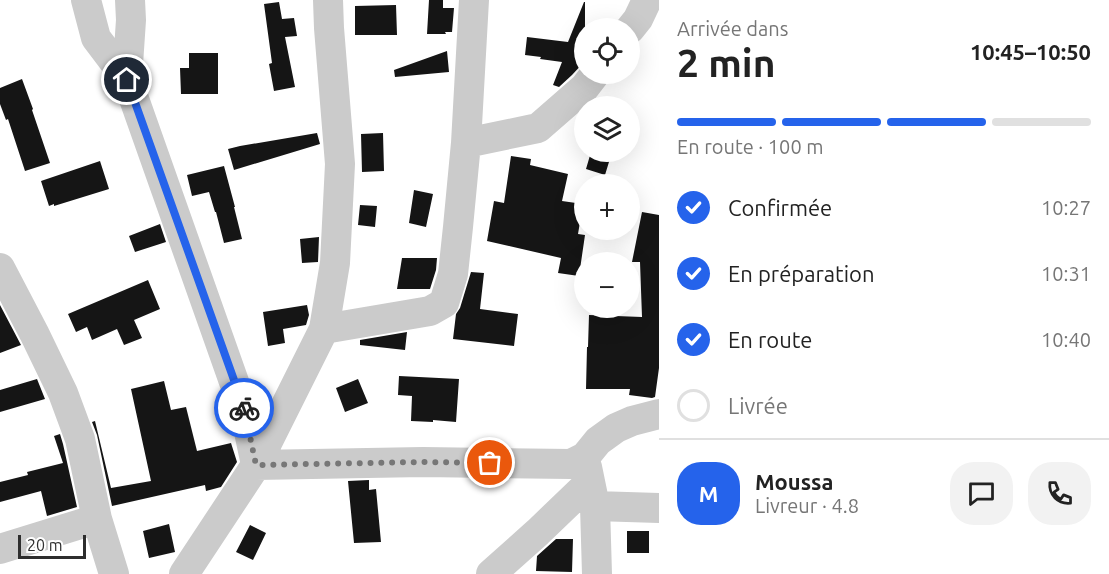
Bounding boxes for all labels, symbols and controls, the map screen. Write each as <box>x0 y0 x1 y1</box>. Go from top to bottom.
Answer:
text: Arrivée dans <box>677 17 788 40</box>
map controls <box>574 18 640 318</box>
button: locate <box>574 18 640 84</box>
text: 10:45–10:50 <box>970 39 1091 64</box>
text: 2 min <box>677 41 776 84</box>
pin <box>101 54 152 105</box>
icon: home <box>110 63 143 96</box>
button: layers <box>574 96 640 162</box>
text: En route · 100 m <box>677 135 824 158</box>
button: + <box>574 174 640 240</box>
icon: check <box>677 191 710 224</box>
text: Confirmée <box>728 195 832 220</box>
text: 10:27 <box>1041 196 1091 219</box>
button: − <box>574 252 640 318</box>
icon: check <box>677 257 710 290</box>
text: En préparation <box>728 261 875 286</box>
text: 10:31 <box>1041 262 1091 285</box>
icon: check <box>677 323 710 356</box>
text: En route <box>728 327 812 352</box>
text: 10:40 <box>1041 328 1091 351</box>
courier <box>214 378 274 438</box>
icon: bike <box>228 392 261 425</box>
text: Livrée <box>728 393 788 418</box>
pin <box>464 437 515 488</box>
icon: bag <box>473 446 506 479</box>
button: chat <box>950 462 1013 525</box>
button: phone <box>1028 462 1091 525</box>
text: Moussa <box>755 469 833 494</box>
text: M <box>699 481 718 506</box>
text: Livreur · 4.8 <box>755 494 859 517</box>
scale bar <box>18 532 86 560</box>
text: 20 m <box>27 536 63 554</box>

